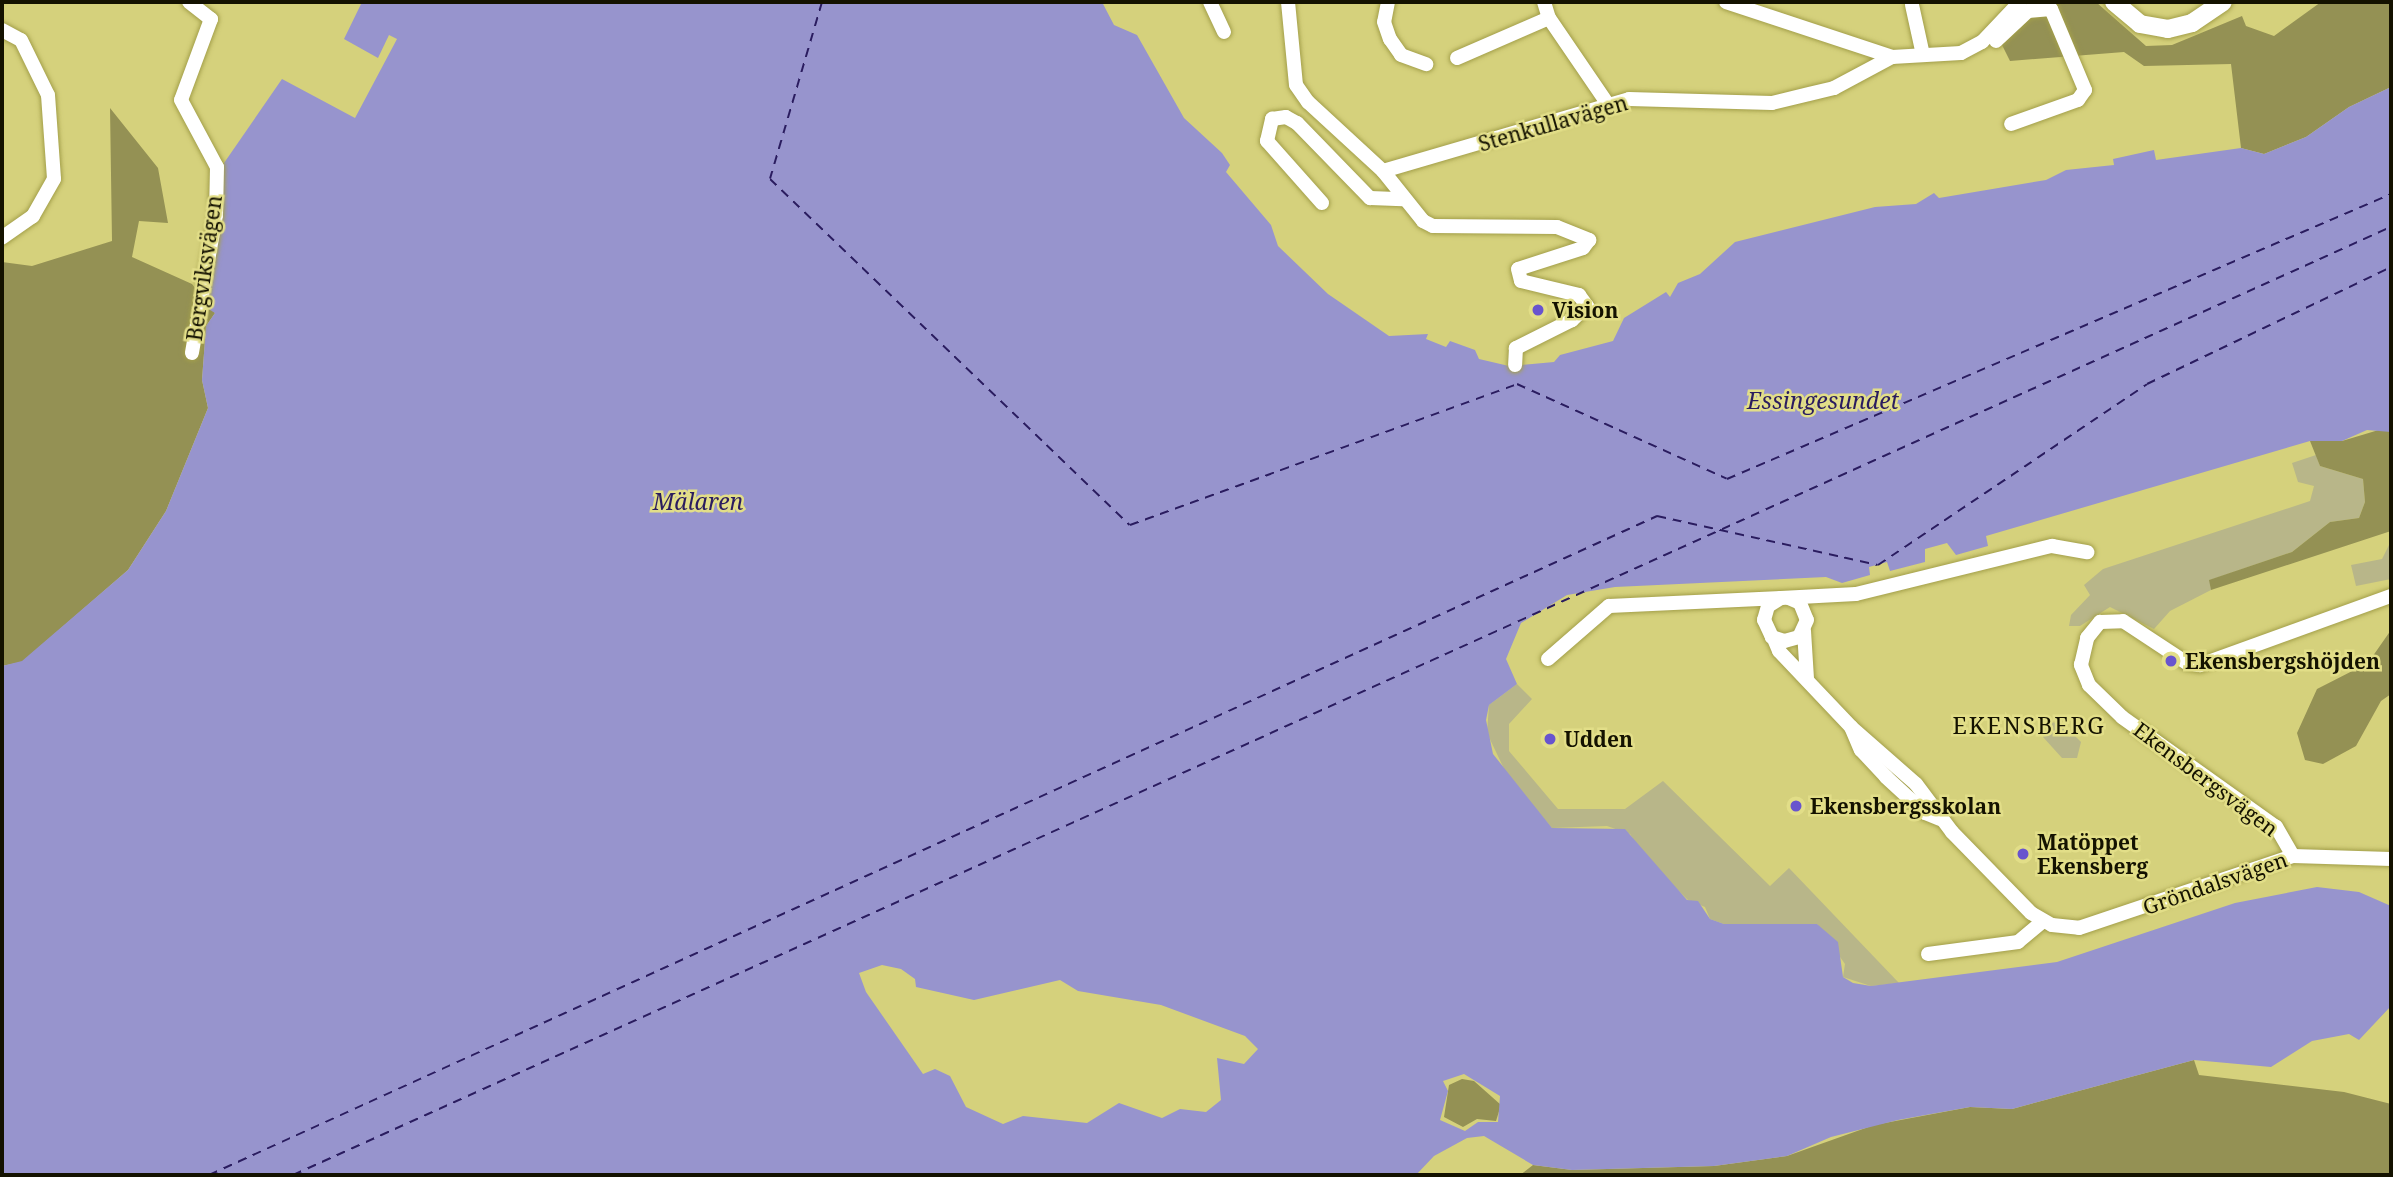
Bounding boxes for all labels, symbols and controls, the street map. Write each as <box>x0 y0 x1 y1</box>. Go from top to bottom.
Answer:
street label: Stenkullavägen <box>1475 90 1631 156</box>
street label: Bergviksvägen <box>181 194 227 342</box>
place label: Vision <box>1552 297 1618 323</box>
marker: Vision <box>1530 302 1546 318</box>
water label: Essingesundet <box>1747 386 1899 414</box>
water label: Mälaren <box>653 487 743 515</box>
place label: Ekensbergshöjden <box>2185 648 2380 674</box>
marker: Ekensbergshöjden <box>2163 653 2179 669</box>
district label: EKENSBERG <box>1954 711 2104 739</box>
street label: Ekensbergsvägen <box>2129 717 2283 841</box>
place label: Udden <box>1564 726 1633 752</box>
marker: Udden <box>1542 731 1558 747</box>
place label: Ekensbergsskolan <box>1810 793 2001 819</box>
marker: Ekensbergsskolan <box>1788 798 1804 814</box>
place label: Matöppet Ekensberg <box>2037 829 2148 879</box>
marker: Matöppet Ekensberg <box>2015 846 2031 862</box>
street label: Gröndalsvägen <box>2139 846 2291 920</box>

